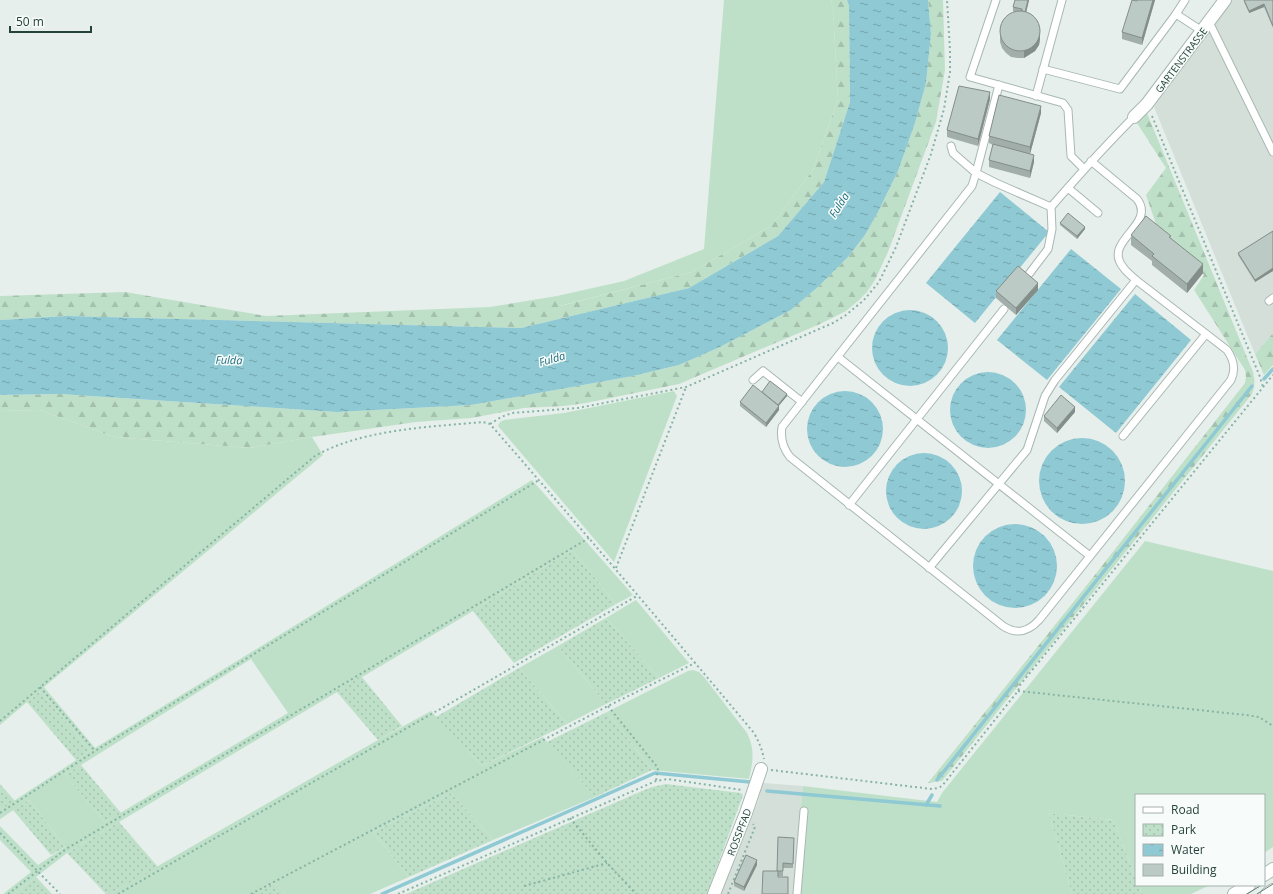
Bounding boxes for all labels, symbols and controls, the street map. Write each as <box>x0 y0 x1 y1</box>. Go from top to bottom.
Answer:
scale bar <box>10 8 91 34</box>
text: 50 m <box>16 13 44 30</box>
street label: GARTENSTRASSE <box>1152 24 1210 96</box>
water label: Fulda <box>825 189 852 220</box>
water label: Fulda <box>537 348 567 369</box>
water label: Fulda <box>215 352 243 367</box>
legend <box>1135 794 1265 886</box>
text: Road <box>1171 801 1200 818</box>
street label: ROSSPFAD <box>724 806 754 858</box>
text: Park <box>1171 821 1197 838</box>
text: Water <box>1171 841 1205 858</box>
text: Building <box>1171 861 1217 878</box>

